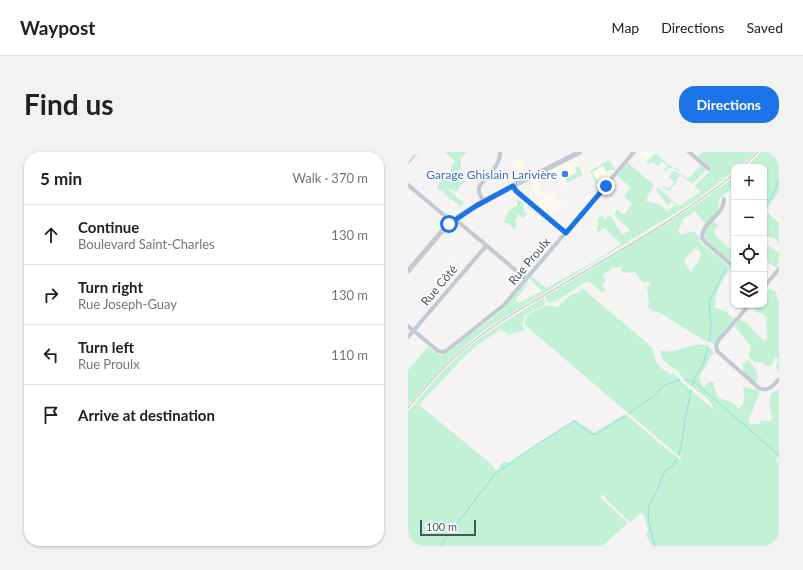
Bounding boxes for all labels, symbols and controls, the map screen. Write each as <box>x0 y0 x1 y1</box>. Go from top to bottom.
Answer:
text: Waypost <box>20 16 95 39</box>
text: Map <box>612 19 639 36</box>
text: Directions <box>661 19 724 36</box>
text: Saved <box>746 19 783 36</box>
button: Directions <box>679 86 779 123</box>
text: Find us <box>24 87 114 121</box>
map controls <box>731 164 767 308</box>
button: + <box>731 164 767 200</box>
place label: Garage Ghislain Larivière <box>426 167 557 182</box>
text: 5 min <box>40 168 82 189</box>
marker: Garage Ghislain Larivière <box>560 169 570 179</box>
text: Walk · 370 m <box>292 170 368 186</box>
route end <box>597 177 615 195</box>
button: − <box>731 200 767 236</box>
route start <box>440 215 458 233</box>
text: Continue <box>78 218 139 236</box>
icon: ahead <box>40 224 62 246</box>
text: 130 m <box>331 227 368 243</box>
street label: Rue Proulx <box>505 234 553 288</box>
text: Boulevard Saint-Charles <box>78 236 215 252</box>
button: locate <box>731 236 767 272</box>
street label: Rue Côté <box>418 262 460 308</box>
button: layers <box>731 272 767 308</box>
text: Turn right <box>78 278 143 296</box>
icon: right <box>40 284 62 306</box>
text: 130 m <box>331 287 368 303</box>
text: Rue Joseph-Guay <box>78 296 177 312</box>
text: Turn left <box>78 338 134 356</box>
icon: left <box>40 344 62 366</box>
text: 110 m <box>331 347 368 363</box>
text: Rue Proulx <box>78 356 140 372</box>
icon: arrive <box>40 404 62 426</box>
text: Arrive at destination <box>78 406 215 424</box>
scale bar <box>420 518 476 537</box>
text: 100 m <box>426 520 457 533</box>

